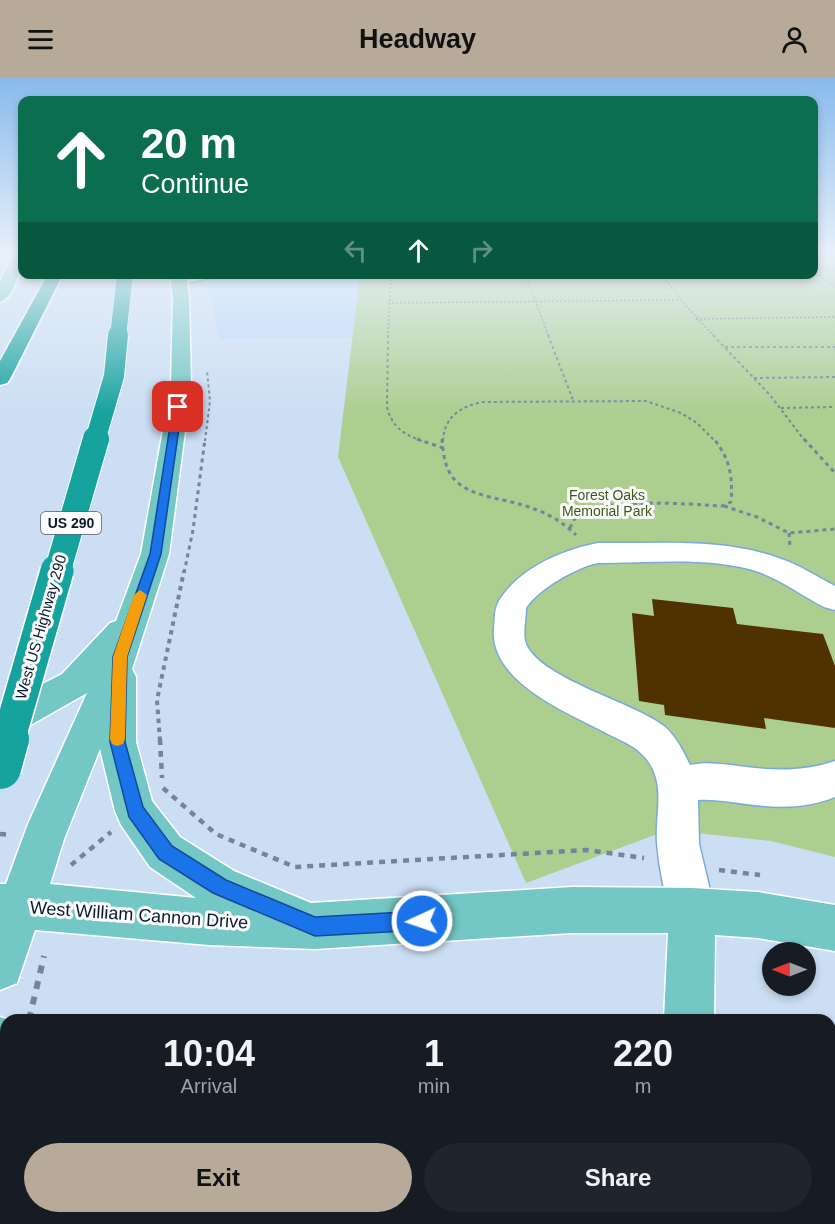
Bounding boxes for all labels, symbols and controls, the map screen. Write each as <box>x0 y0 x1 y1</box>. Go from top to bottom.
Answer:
icon: menu <box>24 23 57 56</box>
icon: person <box>778 23 811 56</box>
text: Headway <box>359 24 476 54</box>
icon: ahead <box>42 120 120 198</box>
text: 20 m <box>141 120 237 167</box>
text: Continue <box>141 169 249 199</box>
icon: left <box>339 234 372 267</box>
icon: ahead <box>402 234 435 267</box>
icon: right <box>465 234 498 267</box>
pin <box>152 381 203 432</box>
icon: arrive <box>161 390 194 423</box>
park label: Forest Oaks Memorial Park <box>562 487 653 519</box>
road number: US 290 <box>41 512 101 534</box>
street label: West US Highway 290 <box>12 553 69 701</box>
position arrow <box>390 889 454 953</box>
street label: West William Cannon Drive <box>29 897 249 933</box>
north arrow <box>762 942 816 996</box>
map controls <box>762 942 816 996</box>
text: 10:04 <box>163 1033 255 1074</box>
text: 1 <box>424 1033 444 1074</box>
text: 220 <box>613 1033 673 1074</box>
text: Arrival <box>181 1075 237 1097</box>
text: min <box>418 1075 450 1097</box>
text: m <box>635 1075 651 1097</box>
button: Exit <box>24 1143 412 1212</box>
button: Share <box>424 1143 812 1212</box>

